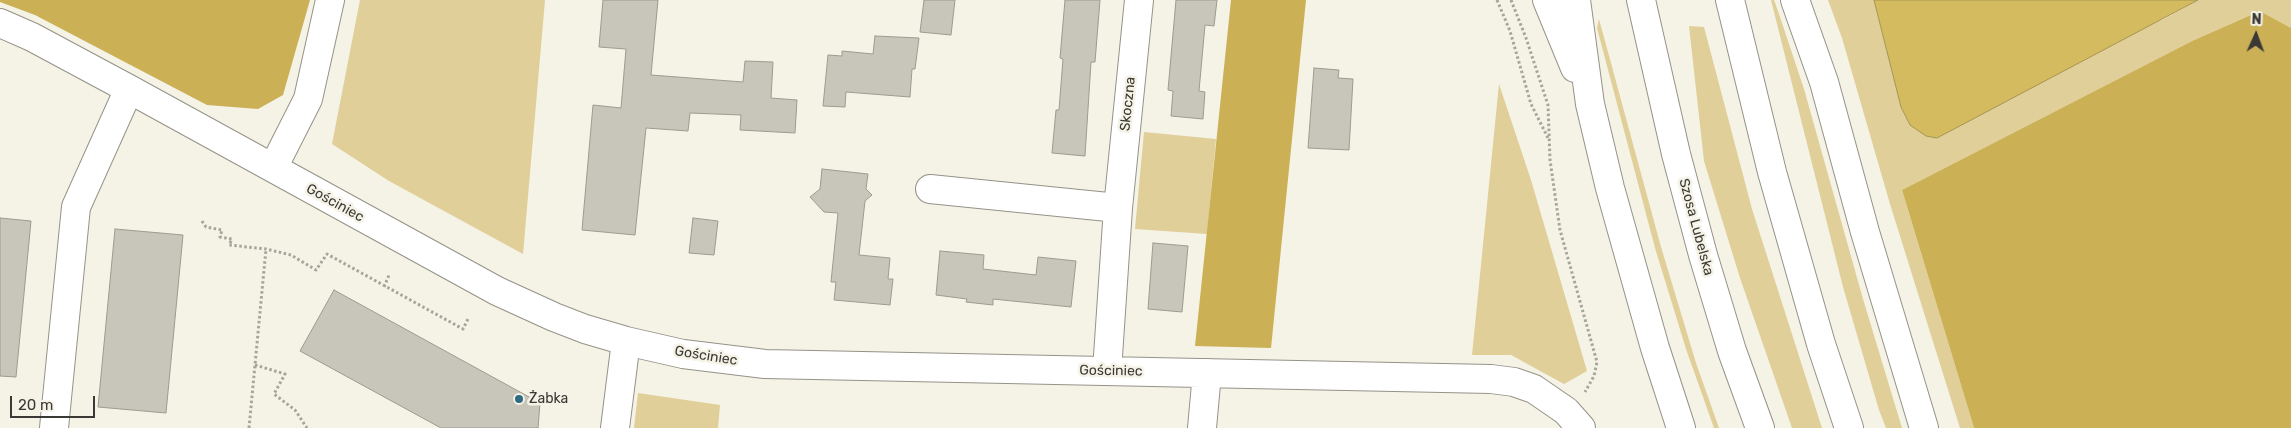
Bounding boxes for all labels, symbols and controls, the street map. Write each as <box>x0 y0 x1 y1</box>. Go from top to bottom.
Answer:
north arrow <box>2231 10 2281 60</box>
text: N <box>2251 11 2262 28</box>
street label: Skoczna <box>1117 76 1139 132</box>
street label: Szosa Lubelska <box>1675 177 1717 277</box>
street label: Gościniec <box>303 180 367 226</box>
street label: Gościniec <box>673 343 739 369</box>
street label: Gościniec <box>1079 362 1143 380</box>
scale bar <box>12 386 98 418</box>
place label: Żabka <box>529 391 568 407</box>
marker: Żabka <box>513 393 525 405</box>
text: 20 m <box>18 396 53 414</box>

